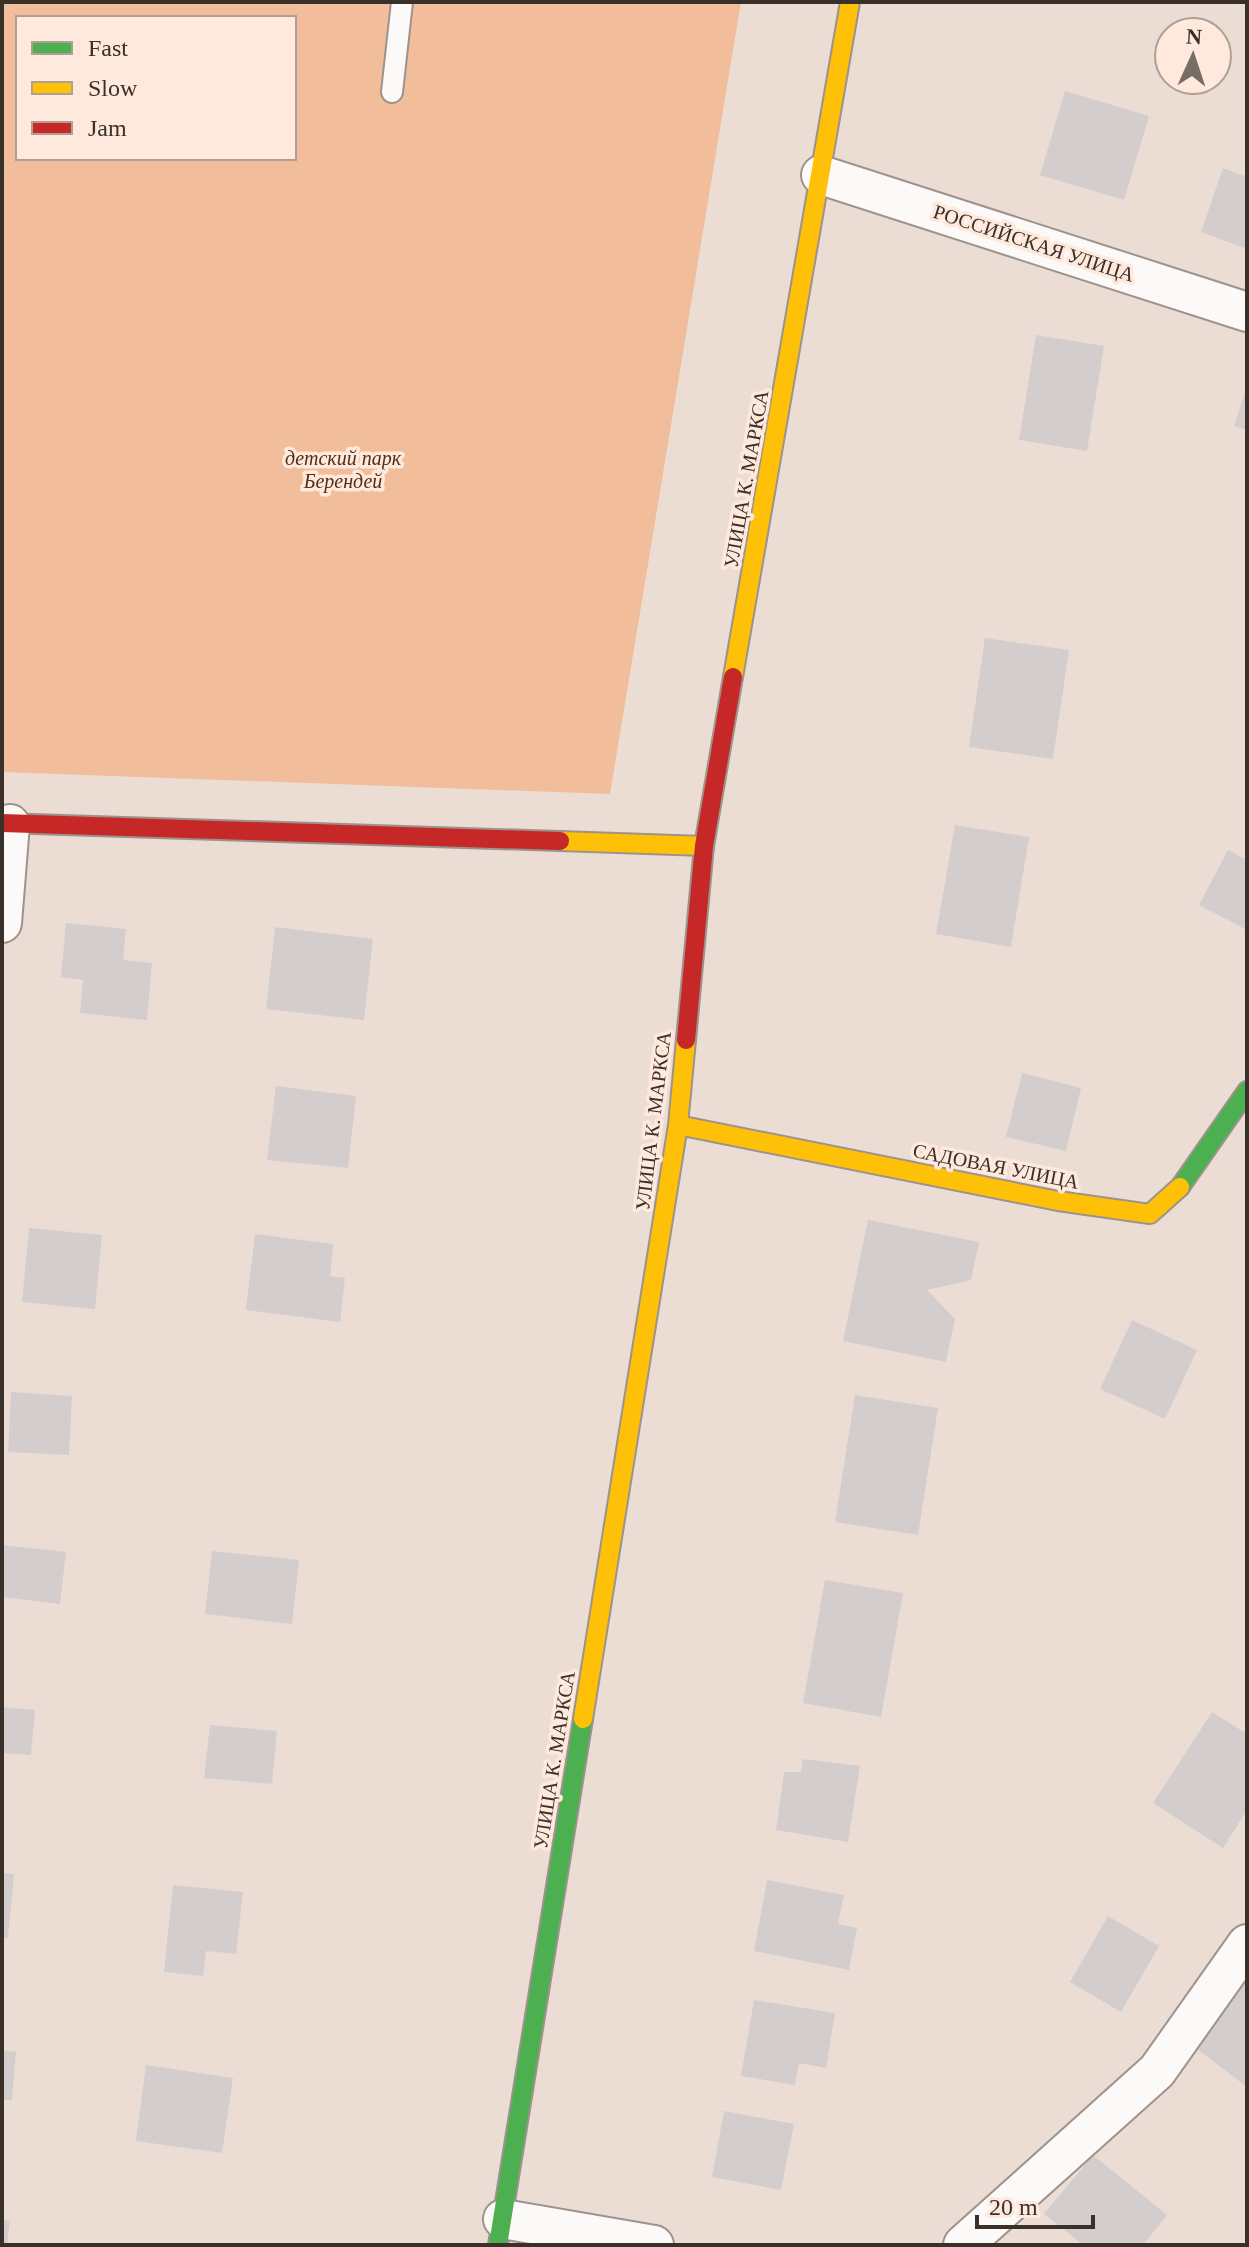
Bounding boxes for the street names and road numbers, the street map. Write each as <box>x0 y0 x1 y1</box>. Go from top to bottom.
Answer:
street label: РОССИЙСКАЯ УЛИЦА <box>930 200 1138 287</box>
street label: УЛИЦА К. МАРКСА <box>720 388 774 570</box>
street label: УЛИЦА К. МАРКСА <box>631 1030 676 1212</box>
street label: САДОВАЯ УЛИЦА <box>911 1139 1081 1194</box>
street label: УЛИЦА К. МАРКСА <box>529 1669 580 1851</box>

